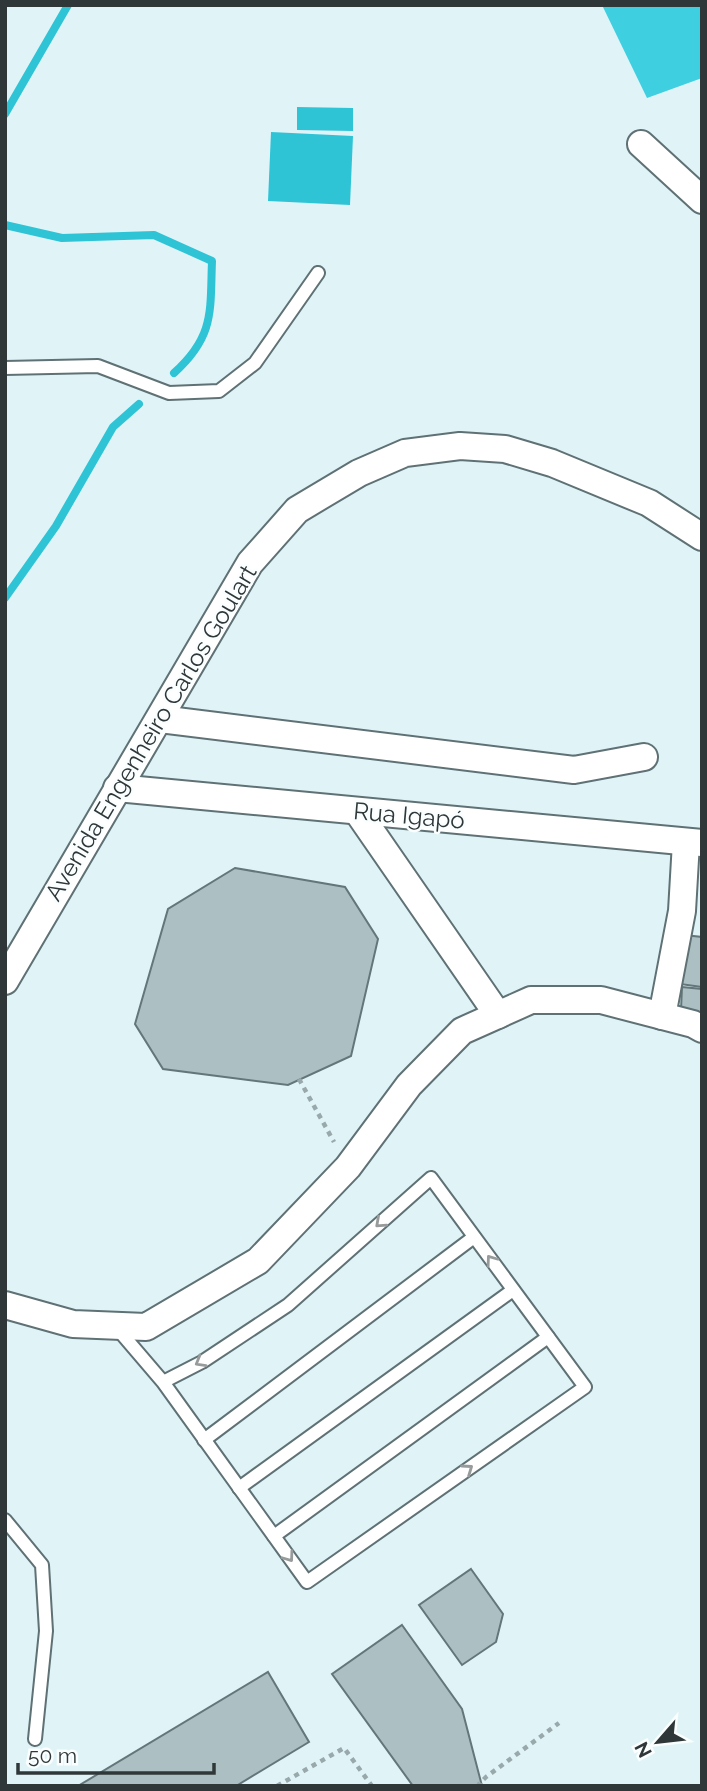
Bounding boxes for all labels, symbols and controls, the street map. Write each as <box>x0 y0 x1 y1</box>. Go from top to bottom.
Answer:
street label: Avenida Engenheiro Carlos Goulart <box>39 560 263 906</box>
street label: Rua Igapó <box>352 796 466 835</box>
one-way arrow <box>375 1215 388 1228</box>
one-way arrow <box>487 1255 500 1268</box>
one-way arrow <box>195 1354 208 1367</box>
one-way arrow <box>460 1465 473 1478</box>
one-way arrow <box>281 1549 293 1562</box>
north arrow <box>623 1707 693 1777</box>
scale bar <box>18 1732 214 1776</box>
text: N <box>630 1738 656 1762</box>
text: 50 m <box>28 1743 77 1768</box>

